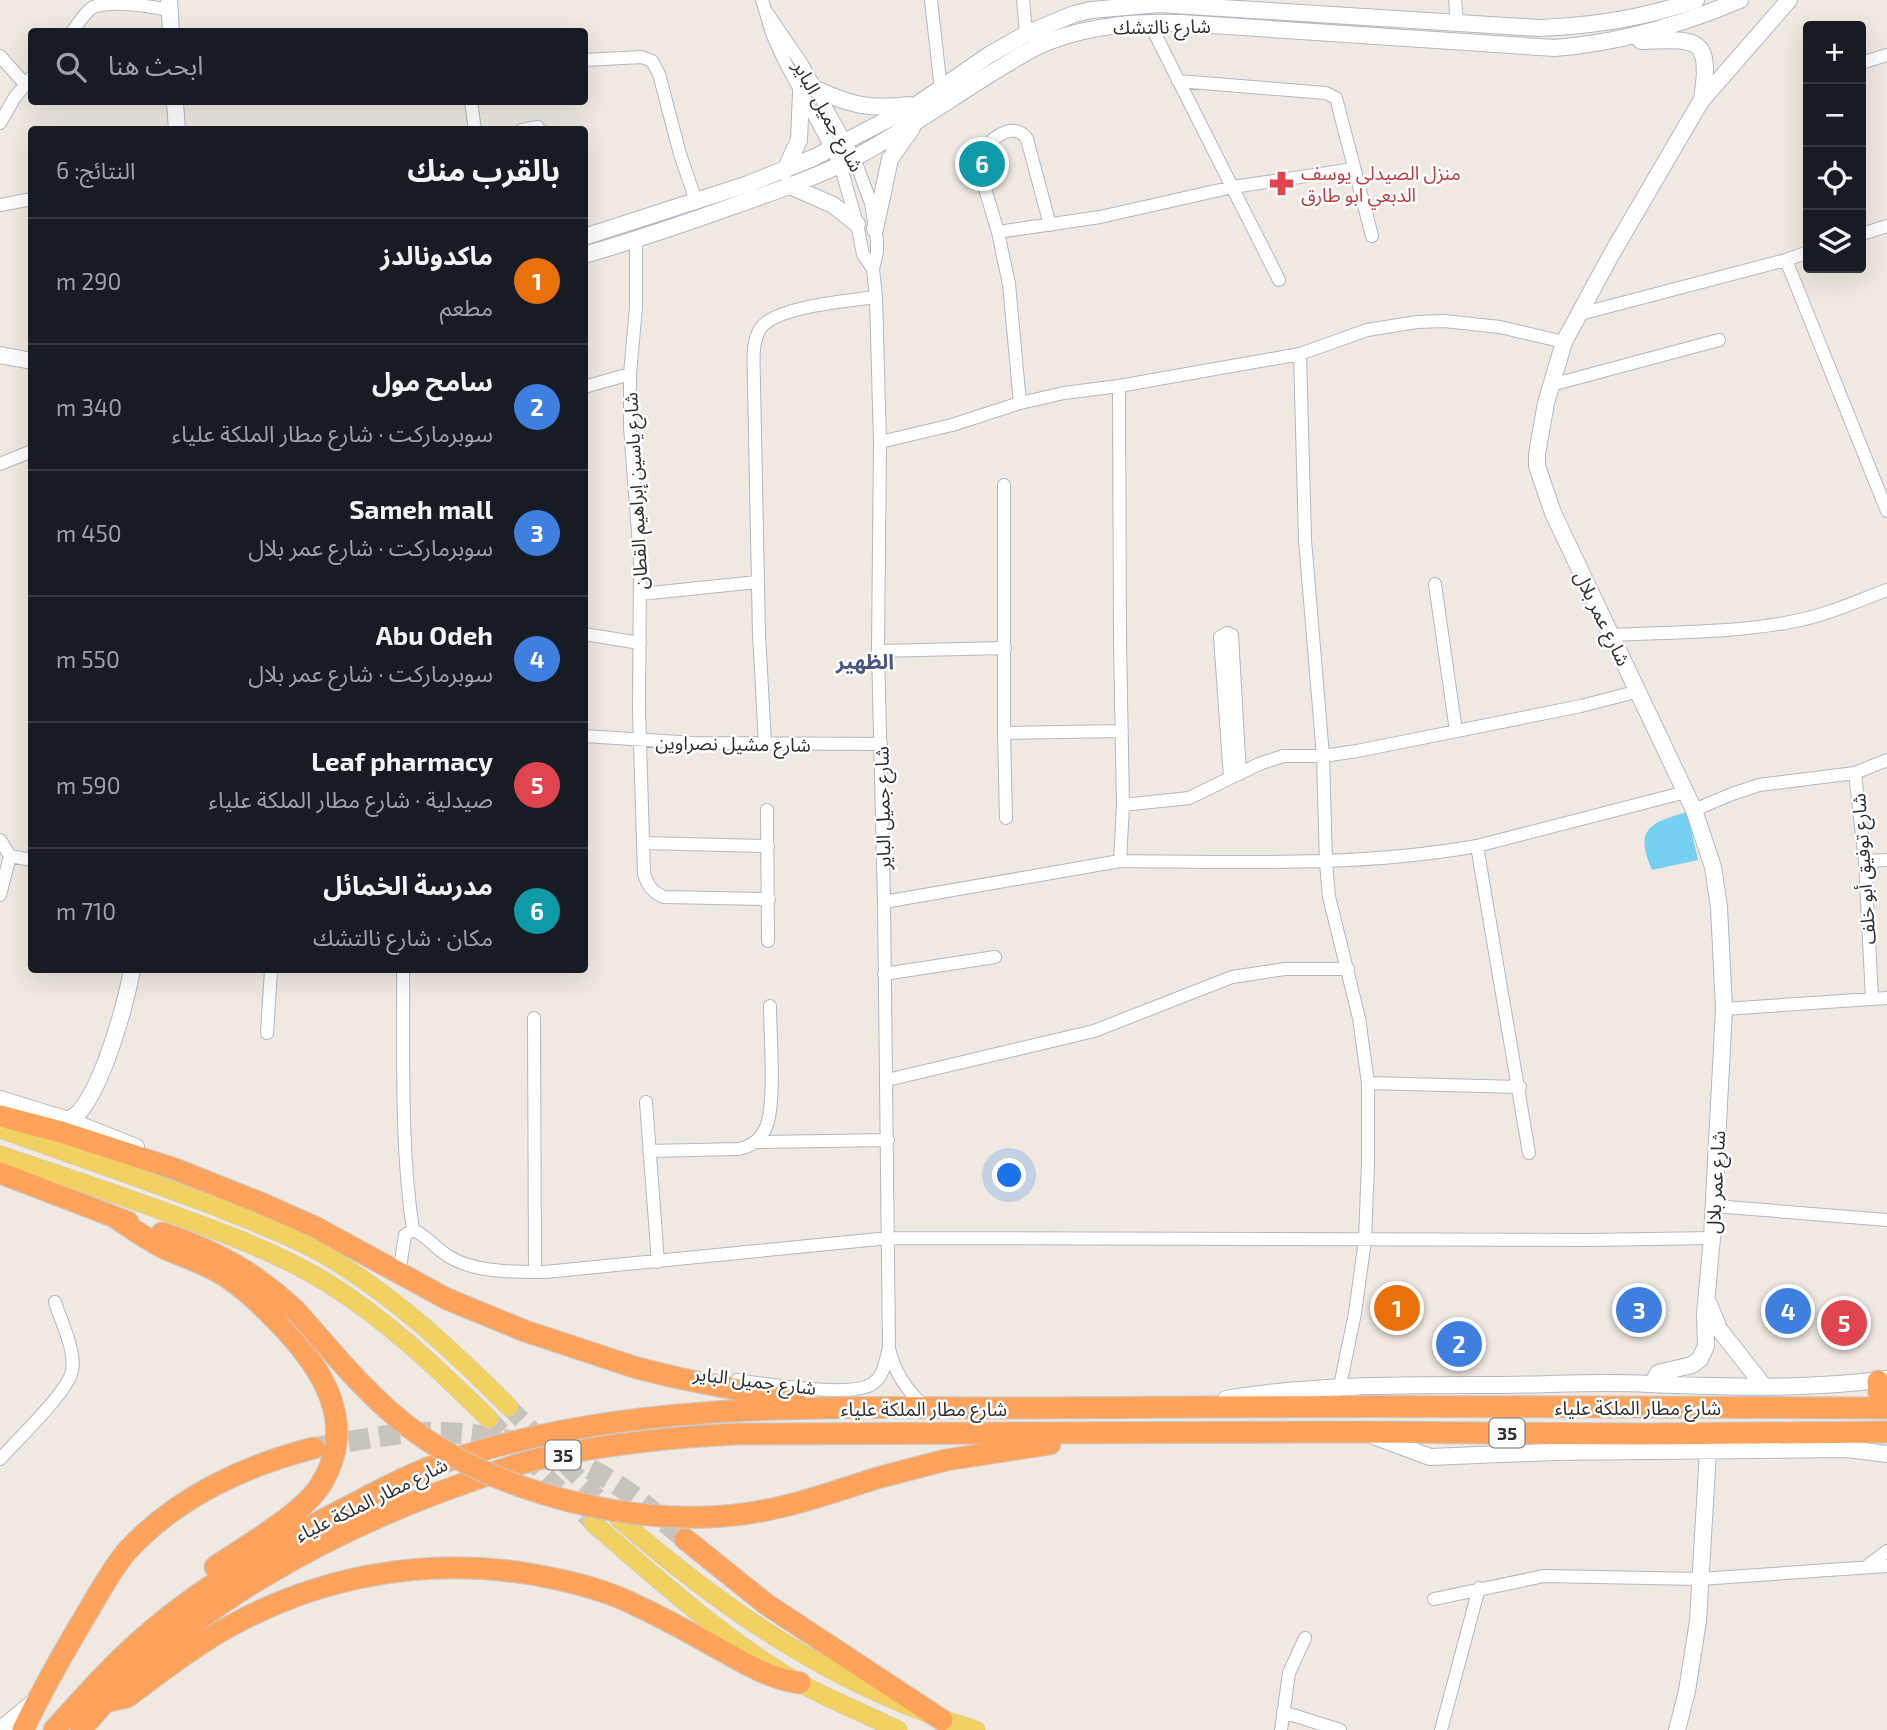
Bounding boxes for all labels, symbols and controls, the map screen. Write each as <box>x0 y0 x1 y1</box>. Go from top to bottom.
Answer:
street label: شارع نالتشك <box>1113 14 1211 41</box>
map controls <box>1803 21 1866 273</box>
button: + <box>1803 21 1866 84</box>
search box <box>28 28 588 105</box>
icon: search <box>52 48 90 86</box>
text: ابحث هنا <box>108 49 203 80</box>
street label: شارع جميل الباير <box>786 56 869 177</box>
button: − <box>1803 84 1866 147</box>
pin: 6 <box>959 138 1005 190</box>
button: locate <box>1803 147 1866 210</box>
text: بالقرب منك <box>407 151 560 187</box>
text: النتائج: 6 <box>56 156 135 184</box>
place label: منزل الصيدلي يوسف الدبعي ابو طارق <box>1301 161 1461 210</box>
pharmacy icon: منزل الصيدلي يوسف الدبعي ابو طارق <box>1267 169 1295 197</box>
button: layers <box>1803 210 1866 273</box>
text: ماكدونالدز <box>380 239 493 270</box>
text: 290 m <box>56 267 121 295</box>
text: 1 <box>532 267 542 295</box>
text: مطعم <box>440 293 493 321</box>
text: سامح مول <box>372 365 493 396</box>
street label: شارع ياسين إبراهيم القطان <box>618 392 656 590</box>
text: 340 m <box>56 393 122 421</box>
text: 2 <box>530 393 544 421</box>
text: سوبرماركت · شارع مطار الملكة علياء <box>172 419 493 447</box>
text: Sameh mall <box>349 493 493 524</box>
text: 450 m <box>56 519 122 547</box>
text: 3 <box>530 519 544 547</box>
text: سوبرماركت · شارع عمر بلال <box>248 533 493 561</box>
street label: شارع عمر بلال <box>1567 567 1636 671</box>
text: Abu Odeh <box>376 619 493 650</box>
text: 550 m <box>56 645 120 673</box>
text: 4 <box>530 645 544 673</box>
district label: الظهير <box>835 648 894 674</box>
text: سوبرماركت · شارع عمر بلال <box>248 659 493 687</box>
street label: شارع مشيل نصراوين <box>655 730 811 759</box>
text: Leaf pharmacy <box>311 745 493 776</box>
street label: شارع جميل الباير <box>869 746 898 871</box>
text: 590 m <box>56 771 121 799</box>
text: 5 <box>531 771 543 799</box>
text: صيدلية · شارع مطار الملكة علياء <box>209 785 493 813</box>
street label: شارع توفيق أبو خلف <box>1846 792 1883 945</box>
text: مدرسة الخمائل <box>323 869 493 900</box>
text: 710 m <box>56 897 116 925</box>
text: 6 <box>530 897 544 925</box>
text: مكان · شارع نالتشك <box>313 923 493 951</box>
street label: شارع عمر بلال <box>1701 1130 1732 1234</box>
your location <box>992 1158 1026 1192</box>
pin: 1 <box>1374 1282 1420 1334</box>
pin: 3 <box>1616 1284 1662 1336</box>
pin: 4 <box>1765 1285 1811 1337</box>
pin: 5 <box>1821 1297 1867 1349</box>
pin: 2 <box>1436 1318 1482 1370</box>
street label: شارع جميل الباير <box>691 1361 818 1402</box>
street label: شارع مطار الملكة علياء <box>1555 1396 1721 1422</box>
street label: شارع مطار الملكة علياء <box>841 1397 1007 1423</box>
road number: 35 <box>1490 1418 1524 1448</box>
road number: 35 <box>546 1440 580 1470</box>
street label: شارع مطار الملكة علياء <box>291 1452 452 1549</box>

